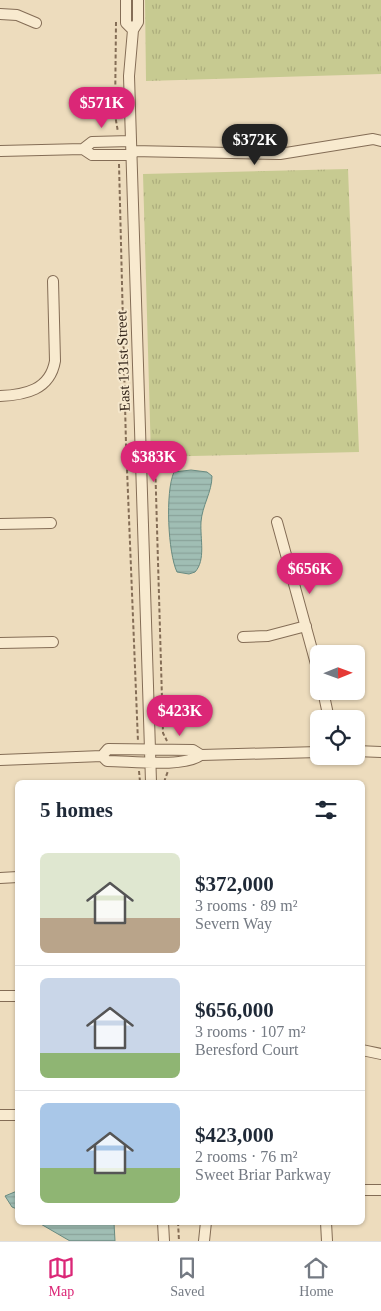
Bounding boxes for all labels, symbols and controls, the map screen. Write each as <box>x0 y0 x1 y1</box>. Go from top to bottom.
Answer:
pin: $571K <box>67 86 137 129</box>
text: $571K <box>80 94 124 111</box>
pin: $372K <box>220 124 290 166</box>
text: $372K <box>233 131 277 148</box>
street label: East 131st Street <box>113 310 133 412</box>
pin: $383K <box>119 440 189 483</box>
text: $383K <box>132 448 176 465</box>
pin: $656K <box>275 552 345 595</box>
text: $656K <box>288 560 332 577</box>
north arrow <box>310 645 365 700</box>
map controls <box>310 645 365 765</box>
pin: $423K <box>145 694 215 737</box>
text: $423K <box>158 702 202 719</box>
button: locate <box>310 710 365 765</box>
icon: filters <box>312 796 340 824</box>
text: 5 homes <box>40 798 113 822</box>
text: $372,000 <box>195 872 274 896</box>
icon: home <box>80 873 140 933</box>
text: 3 rooms · 89 m² <box>195 897 298 914</box>
text: Severn Way <box>195 915 272 932</box>
icon: home <box>80 998 140 1058</box>
text: $656,000 <box>195 998 274 1022</box>
text: 3 rooms · 107 m² <box>195 1023 306 1040</box>
text: Beresford Court <box>195 1041 299 1058</box>
icon: home <box>80 1123 140 1183</box>
text: $423,000 <box>195 1123 274 1147</box>
text: 2 rooms · 76 m² <box>195 1148 298 1165</box>
text: Sweet Briar Parkway <box>195 1166 331 1183</box>
tab: Map <box>47 1254 75 1300</box>
tab: Saved <box>170 1254 204 1300</box>
tab: Home <box>299 1254 334 1300</box>

